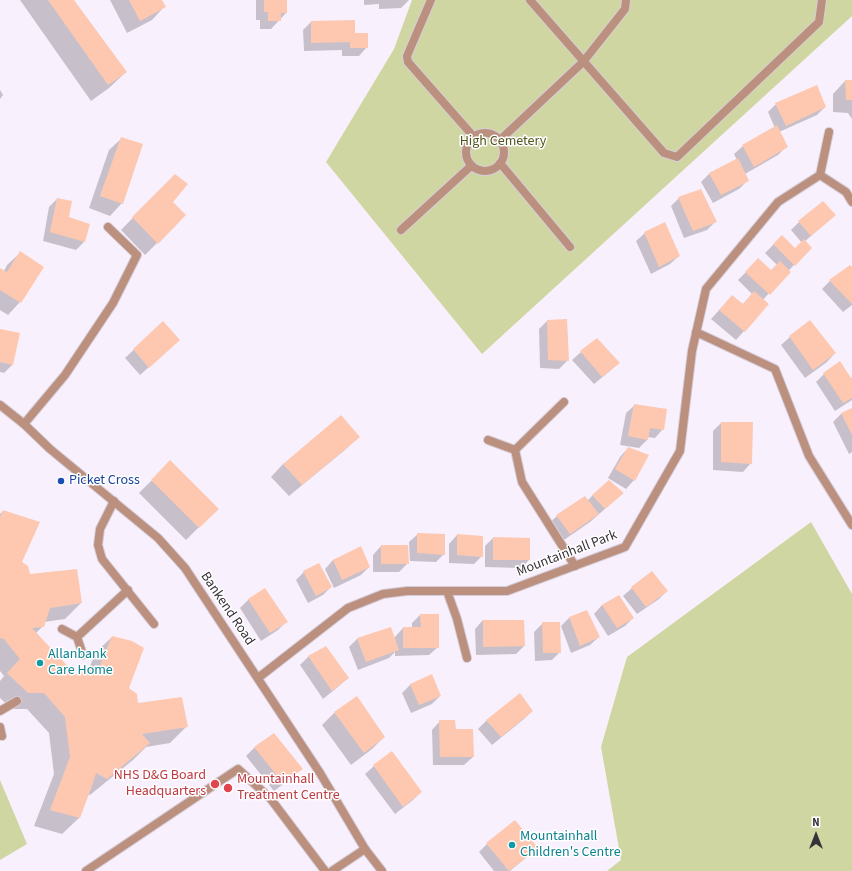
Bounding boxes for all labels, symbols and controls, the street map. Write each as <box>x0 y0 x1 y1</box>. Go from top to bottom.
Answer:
park label: High Cemetery <box>460 134 546 150</box>
place label: Picket Cross <box>69 473 140 489</box>
marker: Picket Cross <box>56 476 66 486</box>
street label: Mountainhall Park <box>514 527 620 581</box>
street label: Bankend Road <box>196 569 258 649</box>
place label: Allanbank Care Home <box>48 647 113 680</box>
marker: Allanbank Care Home <box>35 658 45 668</box>
place label: NHS D&G Board Headquarters <box>114 768 206 800</box>
place label: Mountainhall Treatment Centre <box>237 772 340 804</box>
marker: NHS D&G Board Headquarters <box>209 778 221 790</box>
marker: Mountainhall Treatment Centre <box>222 782 234 794</box>
north arrow <box>796 815 836 855</box>
text: N <box>812 815 820 830</box>
place label: Mountainhall Children's Centre <box>520 829 621 862</box>
marker: Mountainhall Children's Centre <box>507 840 517 850</box>

